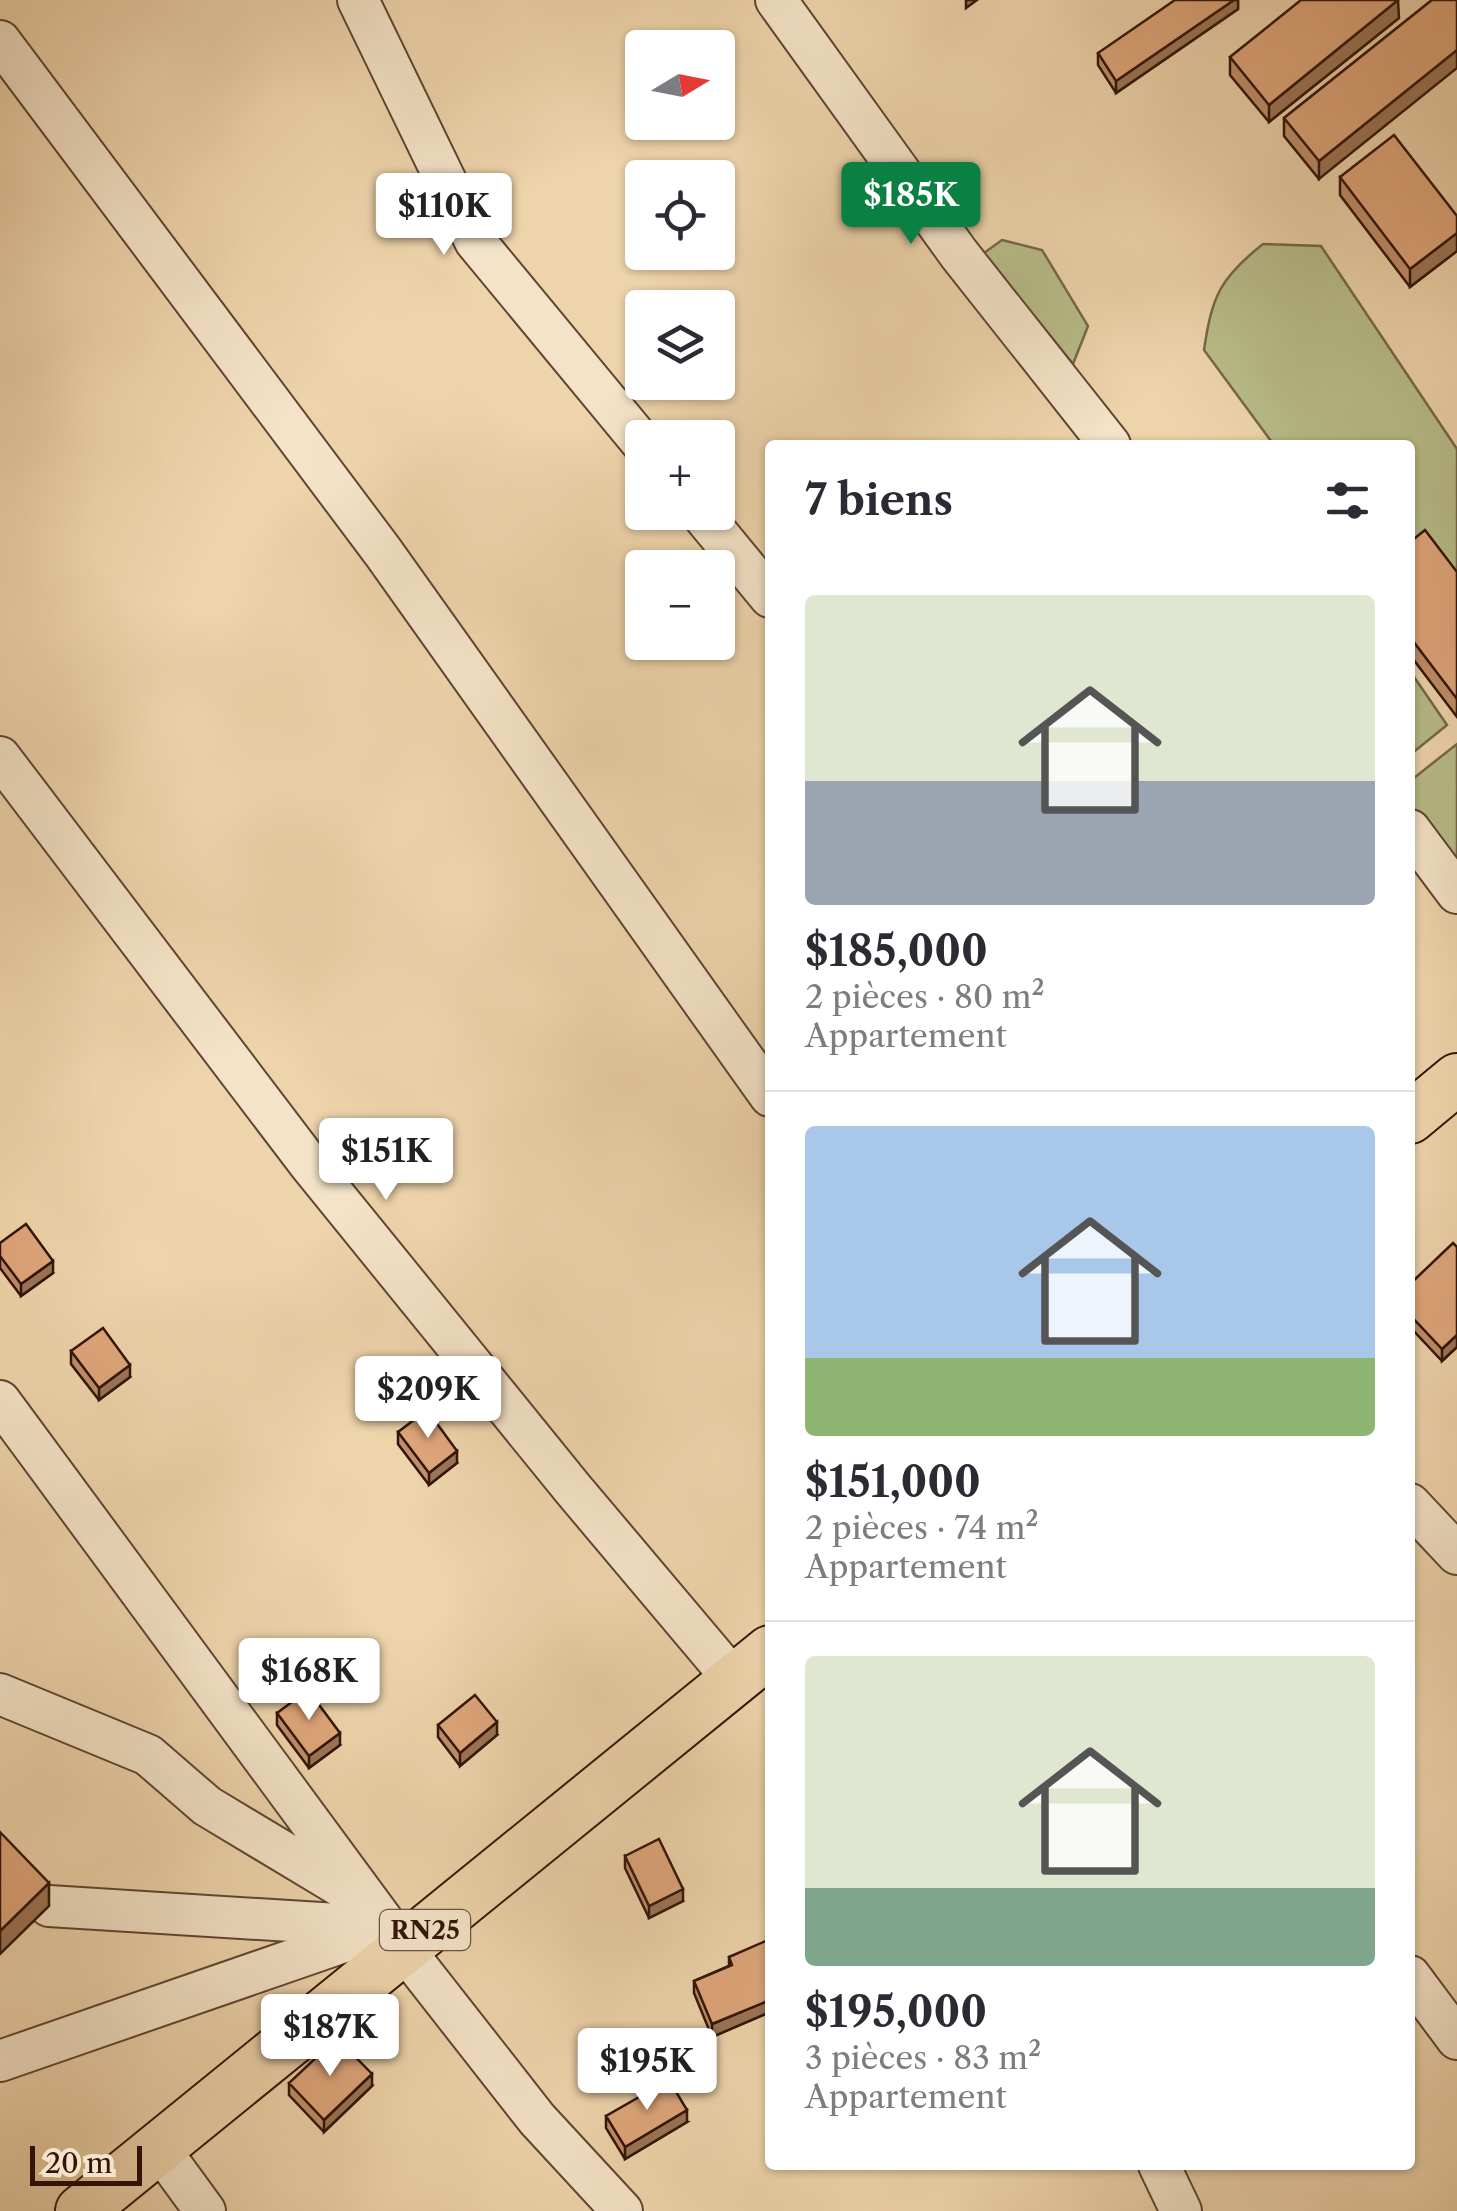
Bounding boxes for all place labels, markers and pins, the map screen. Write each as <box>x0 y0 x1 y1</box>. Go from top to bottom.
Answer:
pin: $185K <box>841 162 981 247</box>
pin: $110K <box>374 173 514 258</box>
pin: $151K <box>316 1118 456 1203</box>
pin: $209K <box>358 1356 498 1441</box>
pin: $168K <box>239 1638 379 1723</box>
pin: $187K <box>260 1994 400 2079</box>
pin: $195K <box>577 2028 717 2113</box>

